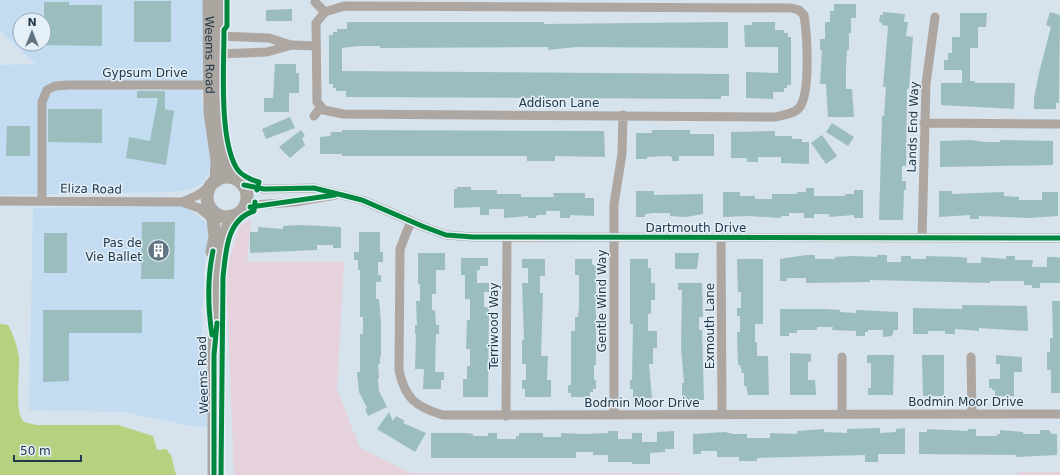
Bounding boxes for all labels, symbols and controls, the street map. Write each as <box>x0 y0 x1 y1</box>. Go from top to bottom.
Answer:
north arrow <box>12 12 52 52</box>
text: N <box>27 16 37 29</box>
street label: Weems Road <box>202 16 217 94</box>
street label: Gypsum Drive <box>102 66 188 80</box>
street label: Lands End Way <box>904 81 922 173</box>
street label: Addison Lane <box>519 96 599 110</box>
street label: Eliza Road <box>60 181 122 197</box>
street label: Dartmouth Drive <box>646 221 747 235</box>
place label: Pas de Vie Ballet <box>85 236 142 264</box>
building icon: Pas de Vie Ballet <box>145 237 171 263</box>
street label: Gentle Wind Way <box>595 249 609 353</box>
street label: Terriwood Way <box>487 282 501 371</box>
street label: Exmouth Lane <box>703 283 717 369</box>
street label: Weems Road <box>195 336 211 414</box>
street label: Bodmin Moor Drive <box>908 395 1024 409</box>
street label: Bodmin Moor Drive <box>584 396 700 410</box>
scale bar <box>14 437 81 463</box>
text: 50 m <box>20 444 51 458</box>

